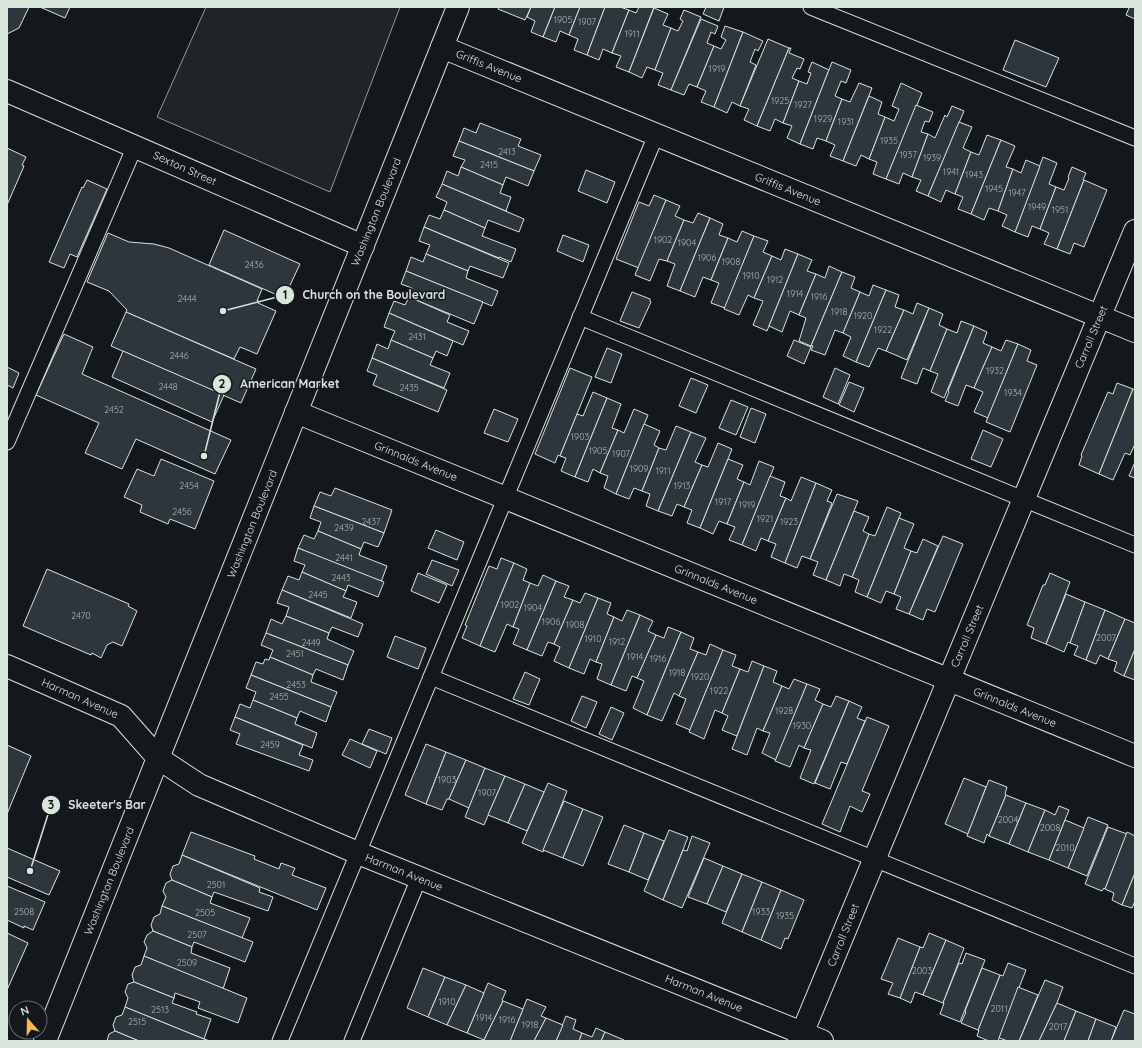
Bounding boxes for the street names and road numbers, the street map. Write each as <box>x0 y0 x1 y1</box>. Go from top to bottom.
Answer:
street label: Griffis Avenue <box>454 46 524 86</box>
street label: Sexton Street <box>151 148 219 188</box>
street label: Washington Boulevard <box>348 156 404 268</box>
street label: Griffis Avenue <box>753 169 823 209</box>
street label: Carroll Street <box>1071 303 1111 371</box>
street label: Grinnalds Avenue <box>372 438 460 484</box>
street label: Washington Boulevard <box>224 468 280 580</box>
street label: Grinnalds Avenue <box>672 561 760 607</box>
street label: Carroll Street <box>947 602 987 670</box>
street label: Harman Avenue <box>39 675 121 721</box>
street label: Grinnalds Avenue <box>971 684 1059 730</box>
street label: Washington Boulevard <box>81 825 137 937</box>
street label: Harman Avenue <box>363 850 445 894</box>
street label: Carroll Street <box>824 901 862 969</box>
street label: Harman Avenue <box>663 971 745 1015</box>

